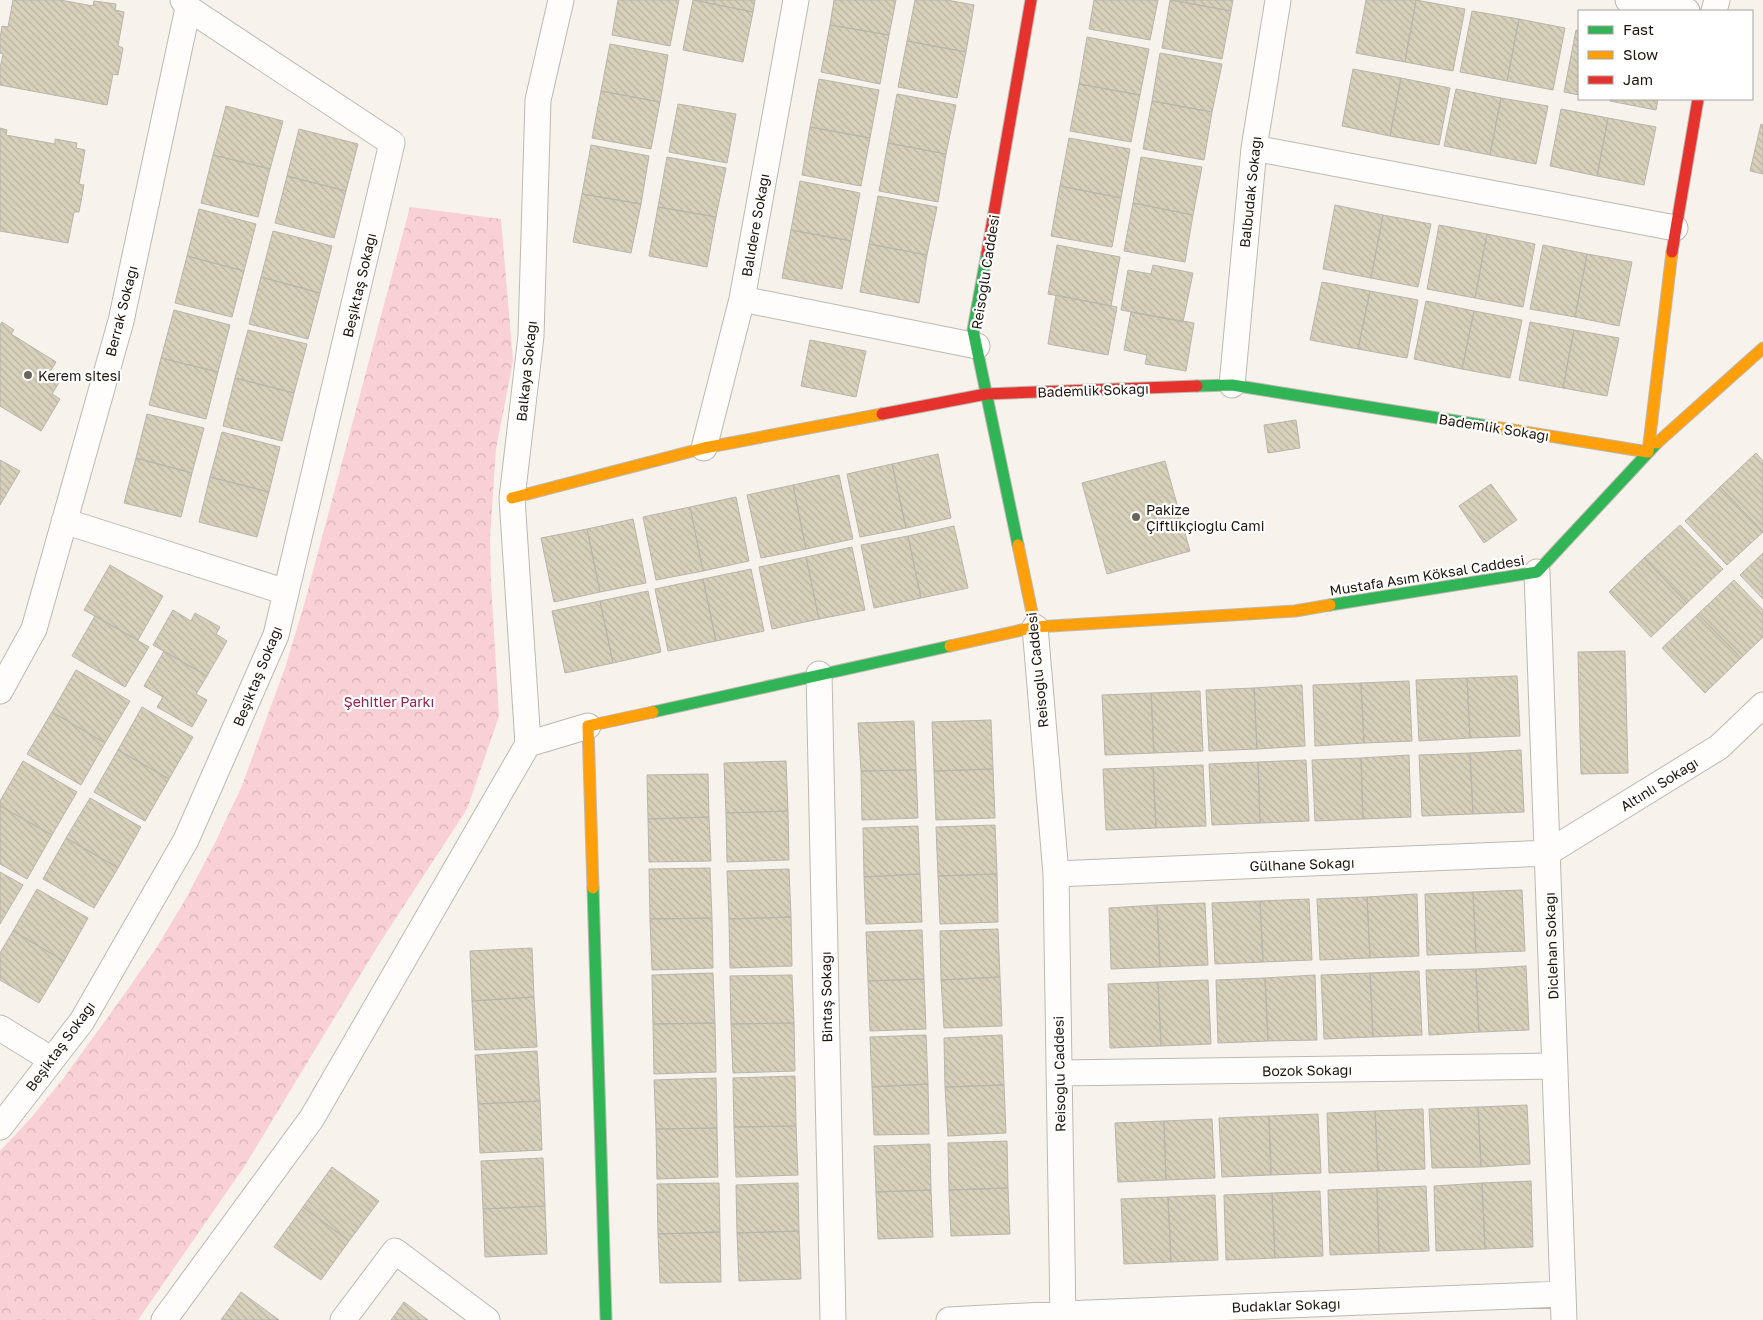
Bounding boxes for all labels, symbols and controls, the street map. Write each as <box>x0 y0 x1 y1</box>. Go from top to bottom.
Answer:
legend <box>1578 10 1753 100</box>
text: Fast <box>1623 20 1654 38</box>
text: Slow <box>1623 45 1658 63</box>
text: Jam <box>1623 70 1653 88</box>
street label: Balbudak Sokağı <box>1236 135 1264 249</box>
street label: Balıdere Sokağı <box>738 172 772 278</box>
street label: Reisoğlu Caddesi <box>968 213 1002 331</box>
street label: Beşiktaş Sokağı <box>339 231 379 339</box>
street label: Berrak Sokağı <box>102 264 140 358</box>
street label: Balkaya Sokağı <box>512 320 540 422</box>
place label: Kerem sitesi <box>38 367 121 384</box>
marker: Kerem sitesi <box>22 369 34 381</box>
street label: Bademlik Sokağı <box>1037 380 1149 400</box>
street label: Bademlik Sokağı <box>1438 410 1550 444</box>
place label: Pakize Çiftlikçioğlu Cami <box>1146 501 1264 534</box>
marker: Pakize Çiftlikçioğlu Cami <box>1130 511 1142 523</box>
street label: Mustafa Asım Köksal Caddesi <box>1328 551 1526 599</box>
street label: Reisoğlu Caddesi <box>1022 611 1052 729</box>
street label: Beşiktaş Sokağı <box>229 623 285 729</box>
park label: Şehitler Parkı <box>344 693 434 710</box>
street label: Altınlı Sokağı <box>1617 753 1701 815</box>
street label: Gülhane Sokağı <box>1249 854 1355 874</box>
street label: Diclehan Sokağı <box>1541 892 1561 1000</box>
street label: Bintaş Sokağı <box>817 951 835 1043</box>
street label: Beşiktaş Sokağı <box>22 998 98 1094</box>
street label: Reisoğlu Caddesi <box>1049 1016 1069 1132</box>
street label: Bozok Sokağı <box>1262 1061 1352 1079</box>
street label: Budaklar Sokağı <box>1231 1295 1341 1315</box>

